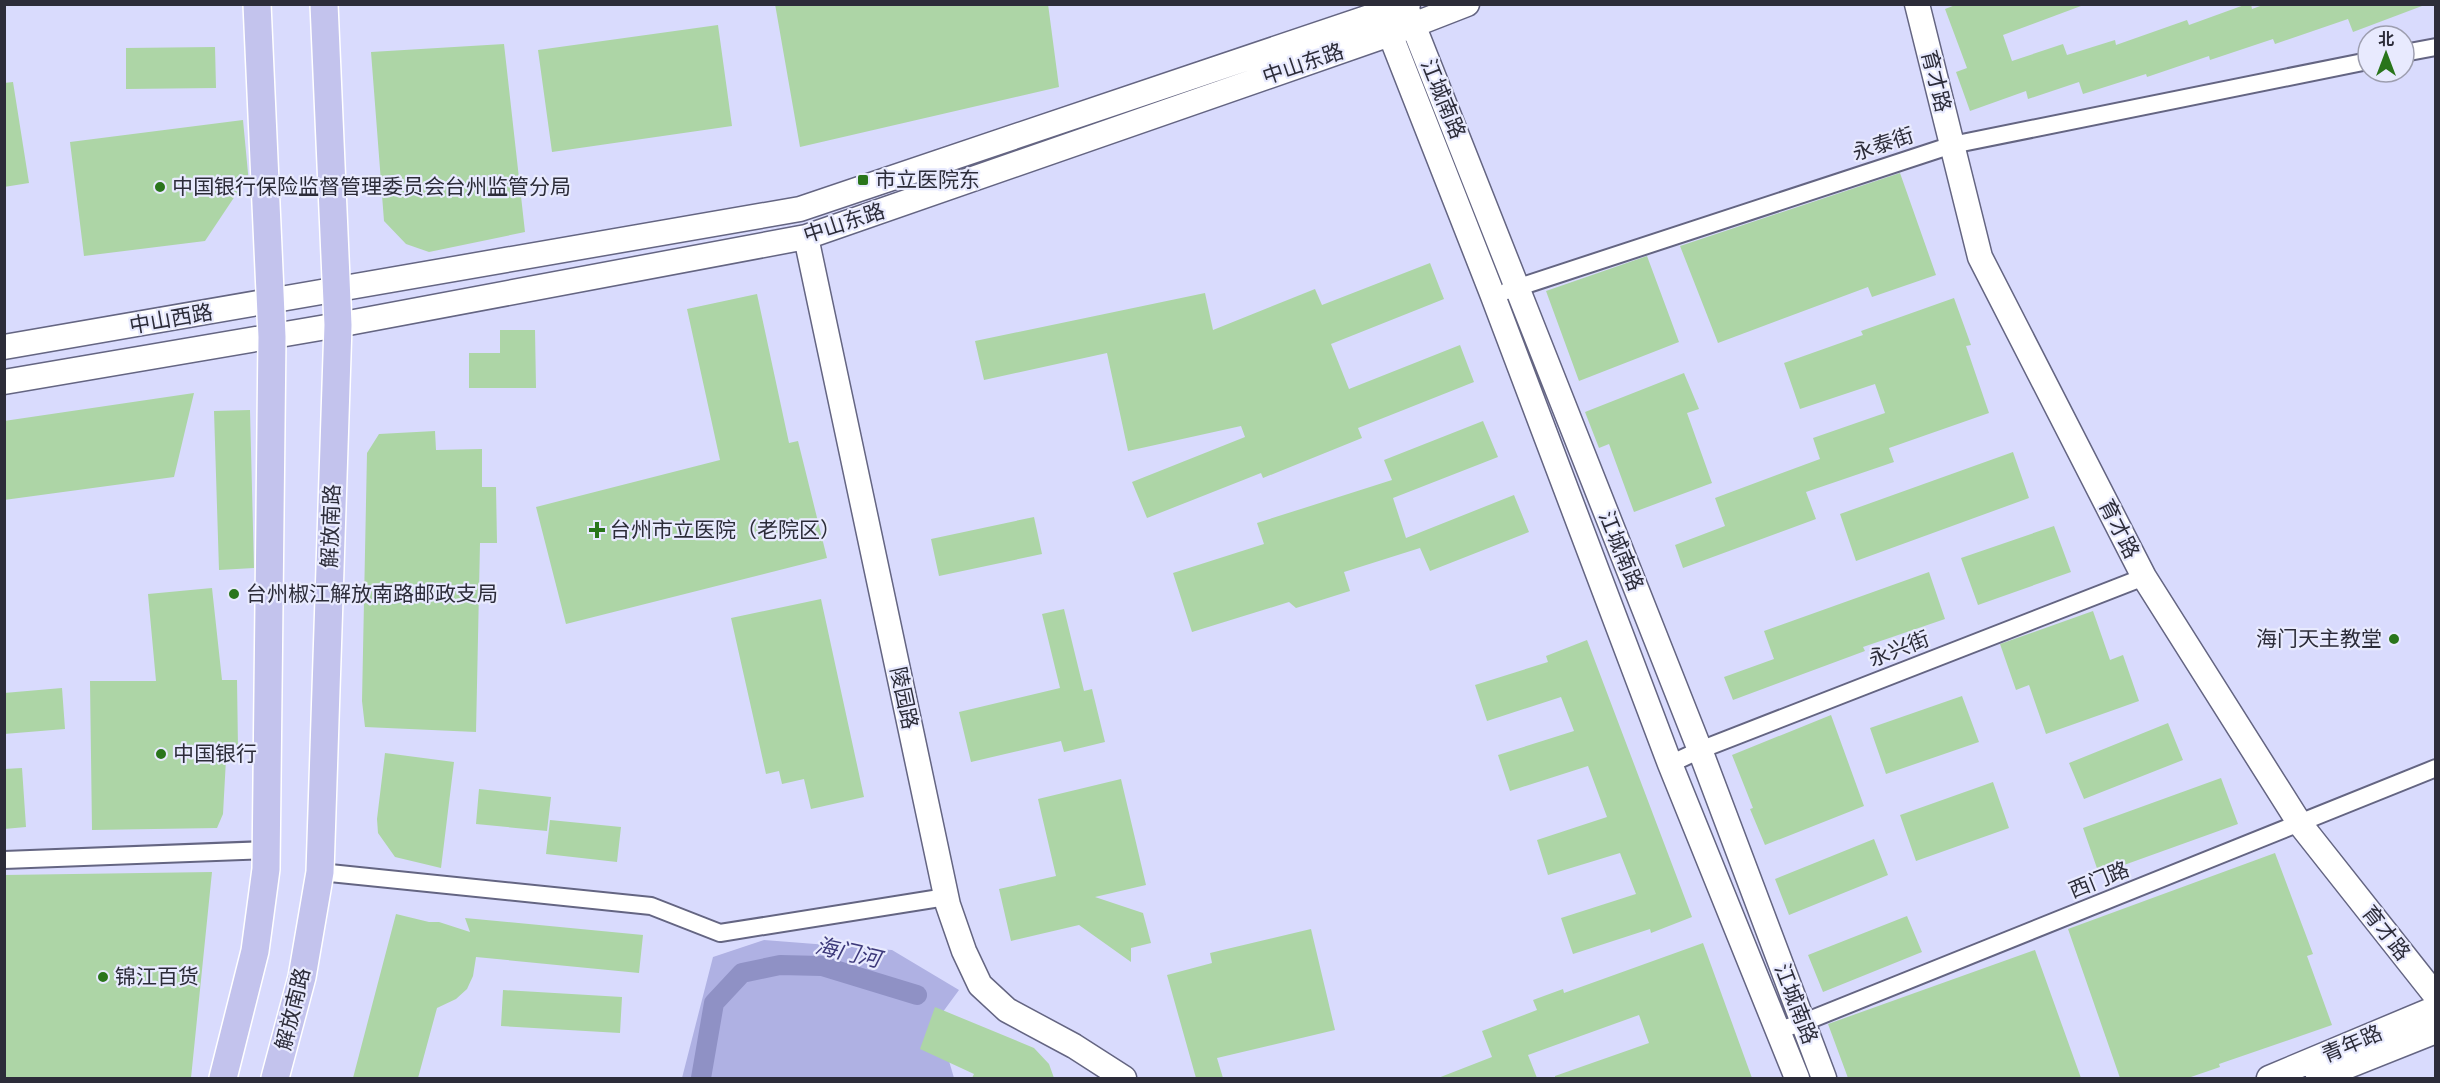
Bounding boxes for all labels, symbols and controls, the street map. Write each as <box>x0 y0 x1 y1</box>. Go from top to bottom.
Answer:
north arrow <box>2356 24 2416 84</box>
text: 北 <box>2378 28 2394 51</box>
street label: 中山东路 <box>1258 36 1348 92</box>
street label: 育才路 <box>1914 47 1958 115</box>
street label: 江城南路 <box>1413 54 1473 144</box>
street label: 永泰街 <box>1848 120 1918 168</box>
place label: 市立医院东 <box>875 165 980 195</box>
place label: 中国银行保险监督管理委员会台州监管分局 <box>172 172 571 202</box>
marker: 市立医院东 <box>856 173 870 187</box>
marker: 中国银行保险监督管理委员会台州监管分局 <box>153 180 167 194</box>
street label: 中山东路 <box>799 196 889 250</box>
street label: 中山西路 <box>127 297 215 341</box>
street label: 解放南路 <box>315 484 347 568</box>
street label: 育才路 <box>2091 494 2147 564</box>
street label: 江城南路 <box>1591 506 1651 596</box>
place label: 台州市立医院（老院区） <box>610 515 841 545</box>
marker: 台州市立医院（老院区） <box>588 521 606 539</box>
place label: 台州椒江解放南路邮政支局 <box>246 579 498 609</box>
marker: 台州椒江解放南路邮政支局 <box>227 587 241 601</box>
street label: 永兴街 <box>1864 624 1934 674</box>
place label: 海门天主教堂 <box>2256 624 2382 654</box>
marker: 海门天主教堂 <box>2387 632 2401 646</box>
street label: 陵园路 <box>883 664 925 732</box>
place label: 中国银行 <box>173 739 257 769</box>
marker: 中国银行 <box>154 747 168 761</box>
street label: 西门路 <box>2064 854 2134 906</box>
street label: 育才路 <box>2355 899 2417 967</box>
water label: 海门河 <box>812 929 888 976</box>
street label: 江城南路 <box>1767 959 1825 1049</box>
place label: 锦江百货 <box>115 962 199 992</box>
street label: 解放南路 <box>268 965 318 1053</box>
marker: 锦江百货 <box>96 970 110 984</box>
street label: 青年路 <box>2317 1018 2387 1070</box>

